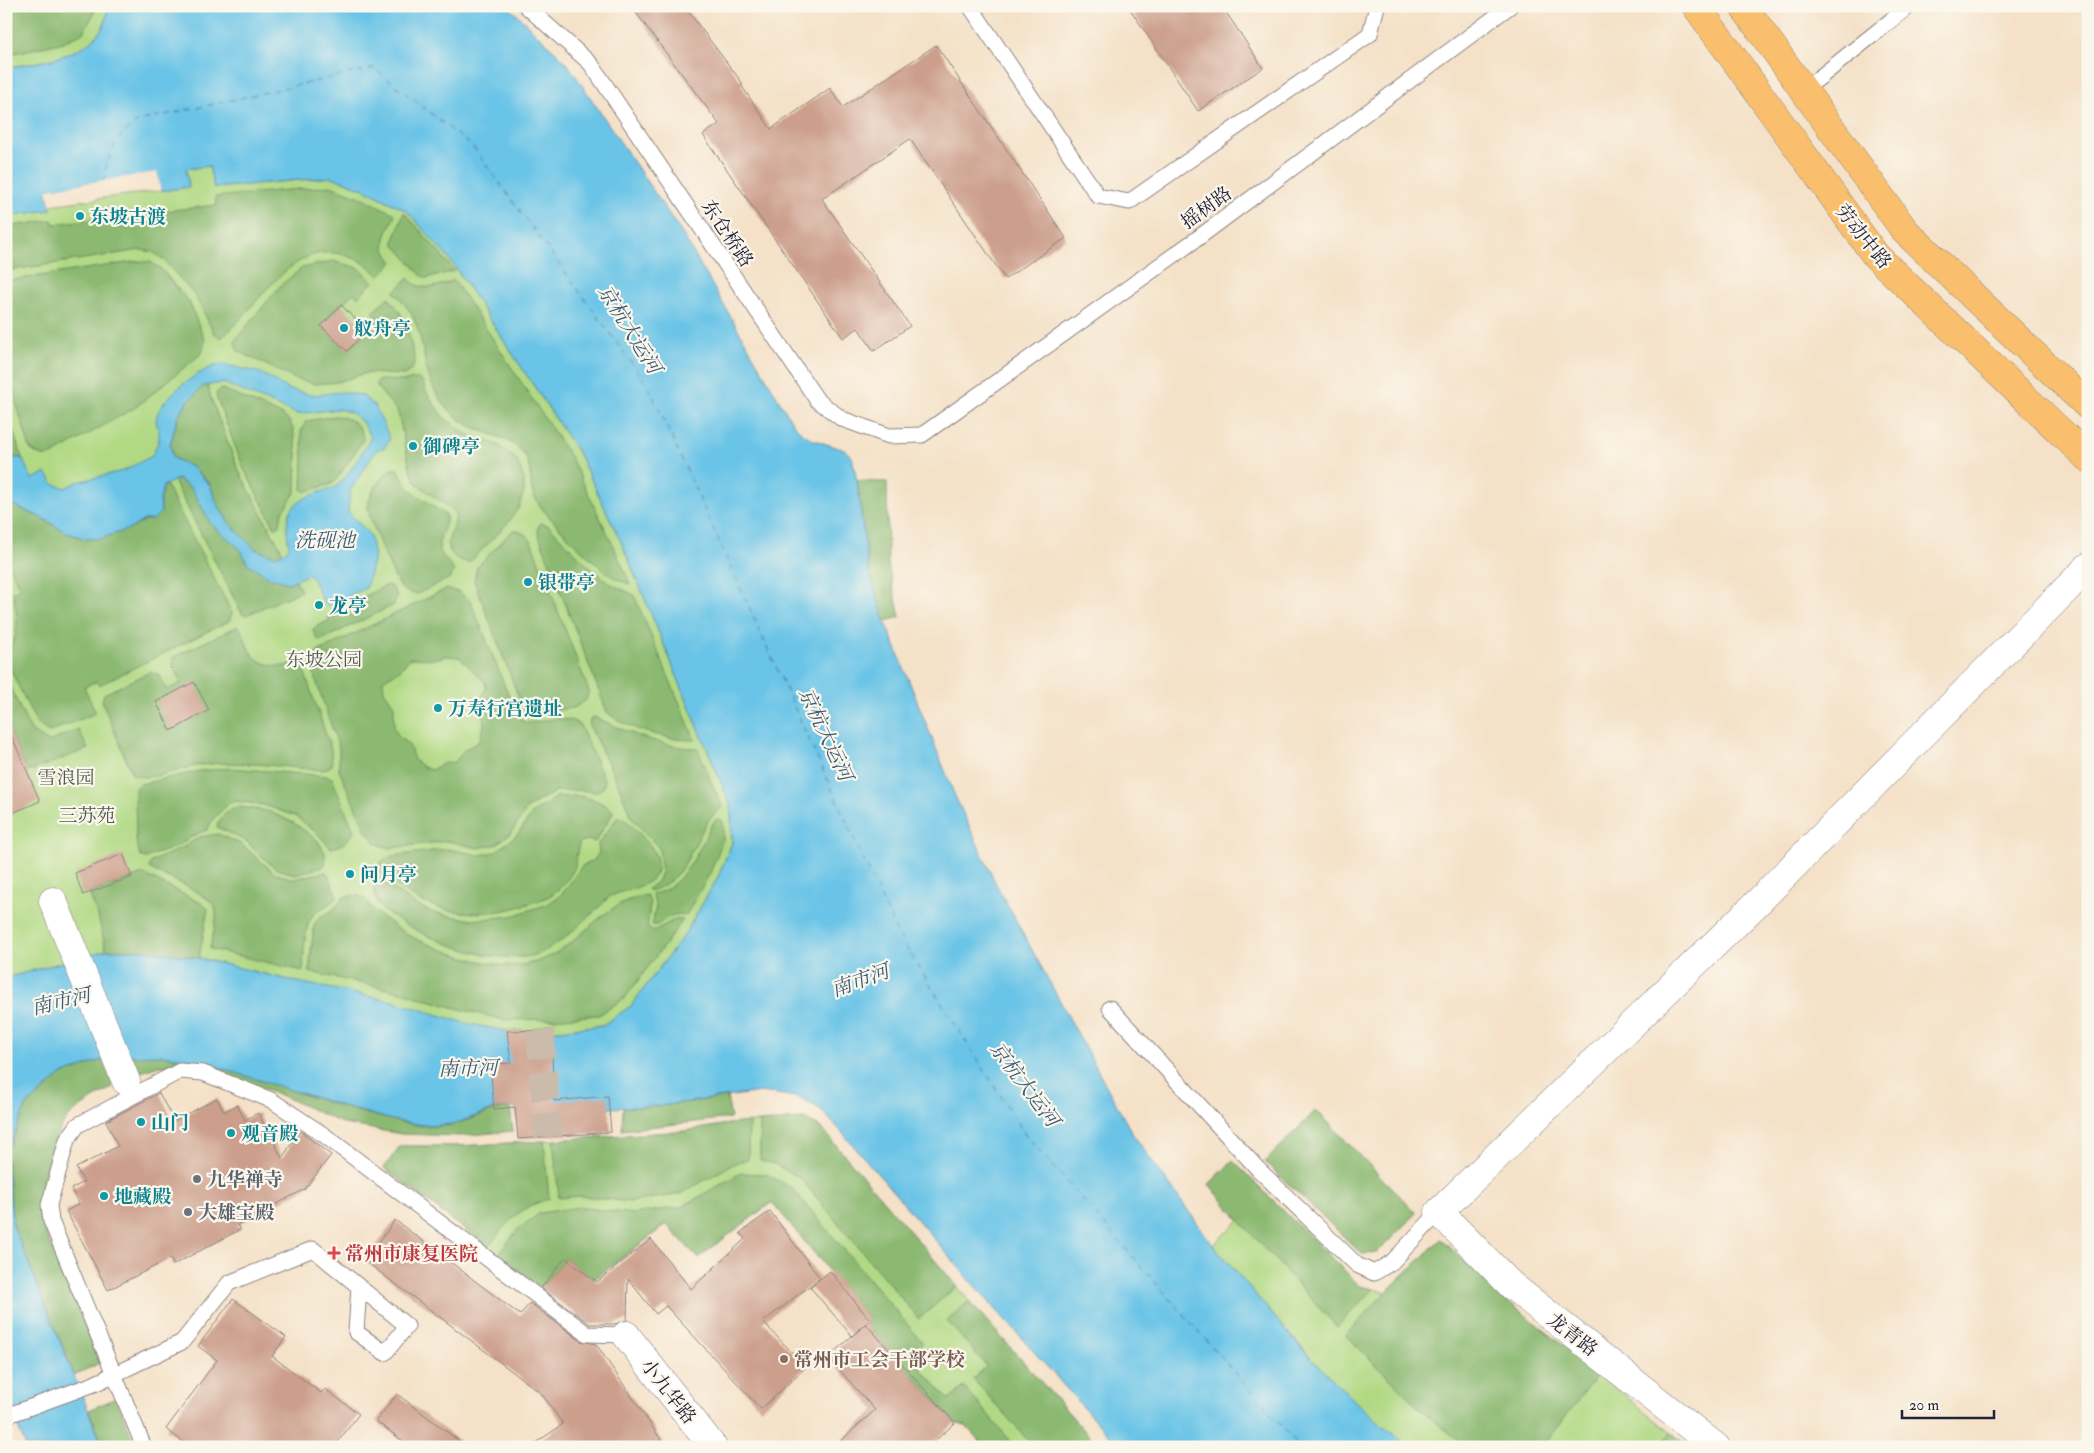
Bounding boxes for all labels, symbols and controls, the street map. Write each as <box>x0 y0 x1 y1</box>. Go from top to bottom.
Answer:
street label: 摇树路 <box>1176 181 1237 234</box>
street label: 东仓桥路 <box>696 195 758 272</box>
street label: 劳动中路 <box>1830 200 1896 274</box>
place label: 东坡古渡 <box>90 205 166 229</box>
marker: 东坡古渡 <box>74 210 86 222</box>
water label: 京杭大运河 <box>592 280 668 381</box>
place label: 舣舟亭 <box>354 317 411 341</box>
marker: 舣舟亭 <box>338 322 350 334</box>
place label: 御碑亭 <box>423 435 480 459</box>
marker: 御碑亭 <box>407 440 419 452</box>
water label: 洗砚池 <box>295 528 357 553</box>
place label: 银带亭 <box>538 571 595 595</box>
marker: 银带亭 <box>522 576 534 588</box>
place label: 龙亭 <box>329 594 367 618</box>
marker: 龙亭 <box>313 599 325 611</box>
park label: 东坡公园 <box>286 648 362 672</box>
water label: 京杭大运河 <box>793 684 859 788</box>
place label: 万寿行宫遗址 <box>448 697 562 721</box>
marker: 万寿行宫遗址 <box>432 702 444 714</box>
park label: 雪浪园 <box>37 766 95 790</box>
park label: 三苏苑 <box>58 804 116 828</box>
place label: 问月亭 <box>360 863 417 887</box>
marker: 问月亭 <box>344 868 356 880</box>
water label: 南市河 <box>828 957 895 1002</box>
water label: 南市河 <box>29 982 96 1020</box>
water label: 京杭大运河 <box>985 1037 1066 1134</box>
water label: 南市河 <box>438 1055 501 1082</box>
place label: 山门 <box>151 1111 189 1135</box>
marker: 山门 <box>135 1116 147 1128</box>
place label: 观音殿 <box>241 1122 299 1146</box>
marker: 观音殿 <box>225 1127 237 1139</box>
place label: 九华禅寺 <box>207 1168 283 1192</box>
marker: 九华禅寺 <box>191 1173 203 1185</box>
place label: 地藏殿 <box>114 1185 172 1209</box>
marker: 地藏殿 <box>98 1190 110 1202</box>
place label: 大雄宝殿 <box>198 1201 275 1225</box>
marker: 大雄宝殿 <box>182 1206 194 1218</box>
place label: 常州市康复医院 <box>345 1242 478 1266</box>
marker: 常州市康复医院 <box>327 1246 341 1260</box>
street label: 龙青路 <box>1543 1308 1602 1362</box>
place label: 常州市工会干部学校 <box>794 1348 965 1372</box>
marker: 常州市工会干部学校 <box>778 1353 790 1365</box>
street label: 小九华路 <box>635 1354 701 1429</box>
scale bar <box>1902 1388 1994 1420</box>
text: 20 m <box>1909 1396 1939 1415</box>

